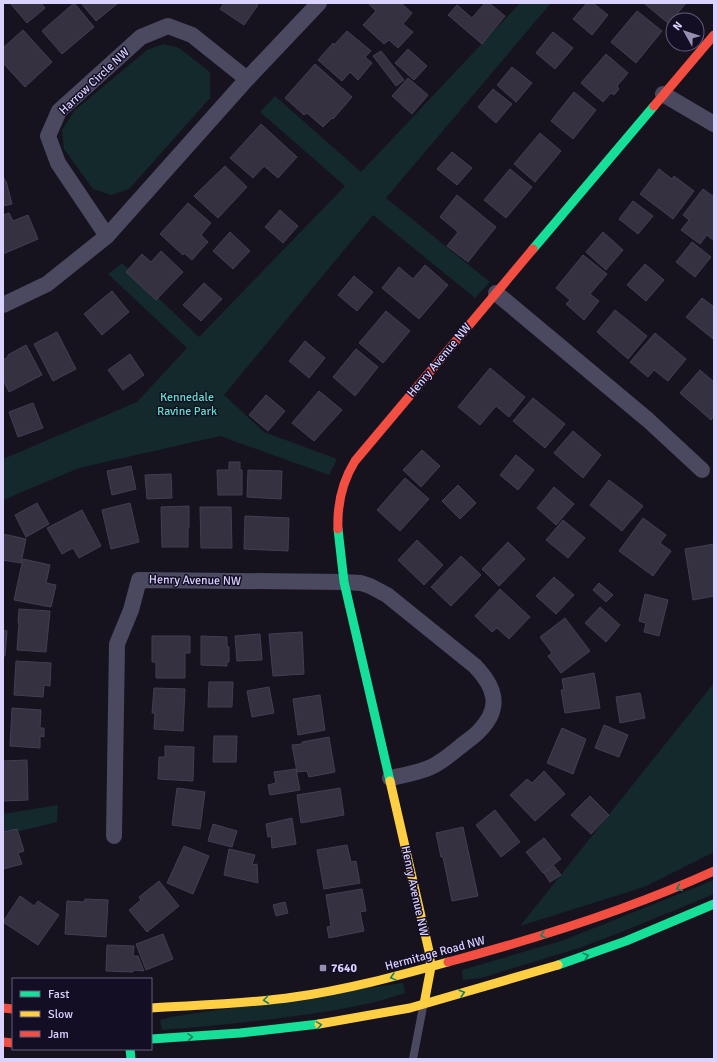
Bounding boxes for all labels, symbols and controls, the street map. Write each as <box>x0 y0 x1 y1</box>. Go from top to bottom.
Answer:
north arrow <box>665 12 705 52</box>
text: N <box>670 19 685 33</box>
street label: Harrow Circle NW <box>56 45 133 118</box>
street label: Henry Avenue NW <box>404 320 475 400</box>
park label: Kennedale Ravine Park <box>157 390 217 419</box>
street label: Henry Avenue NW <box>149 572 241 589</box>
street label: Henry Avenue NW <box>398 844 431 938</box>
one-way arrow <box>675 883 682 891</box>
one-way arrow <box>540 930 547 939</box>
street label: Hermitage Road NW <box>383 933 487 974</box>
one-way arrow <box>582 952 589 961</box>
place label: 7640 <box>331 961 357 976</box>
marker: 7640 <box>318 963 328 973</box>
one-way arrow <box>390 972 396 980</box>
legend <box>12 978 152 1050</box>
text: Fast <box>48 987 69 1002</box>
one-way arrow <box>458 990 465 998</box>
one-way arrow <box>263 995 269 1004</box>
text: Slow <box>48 1007 73 1022</box>
one-way arrow <box>316 1021 322 1029</box>
text: Jam <box>48 1027 69 1042</box>
one-way arrow <box>187 1033 193 1042</box>

